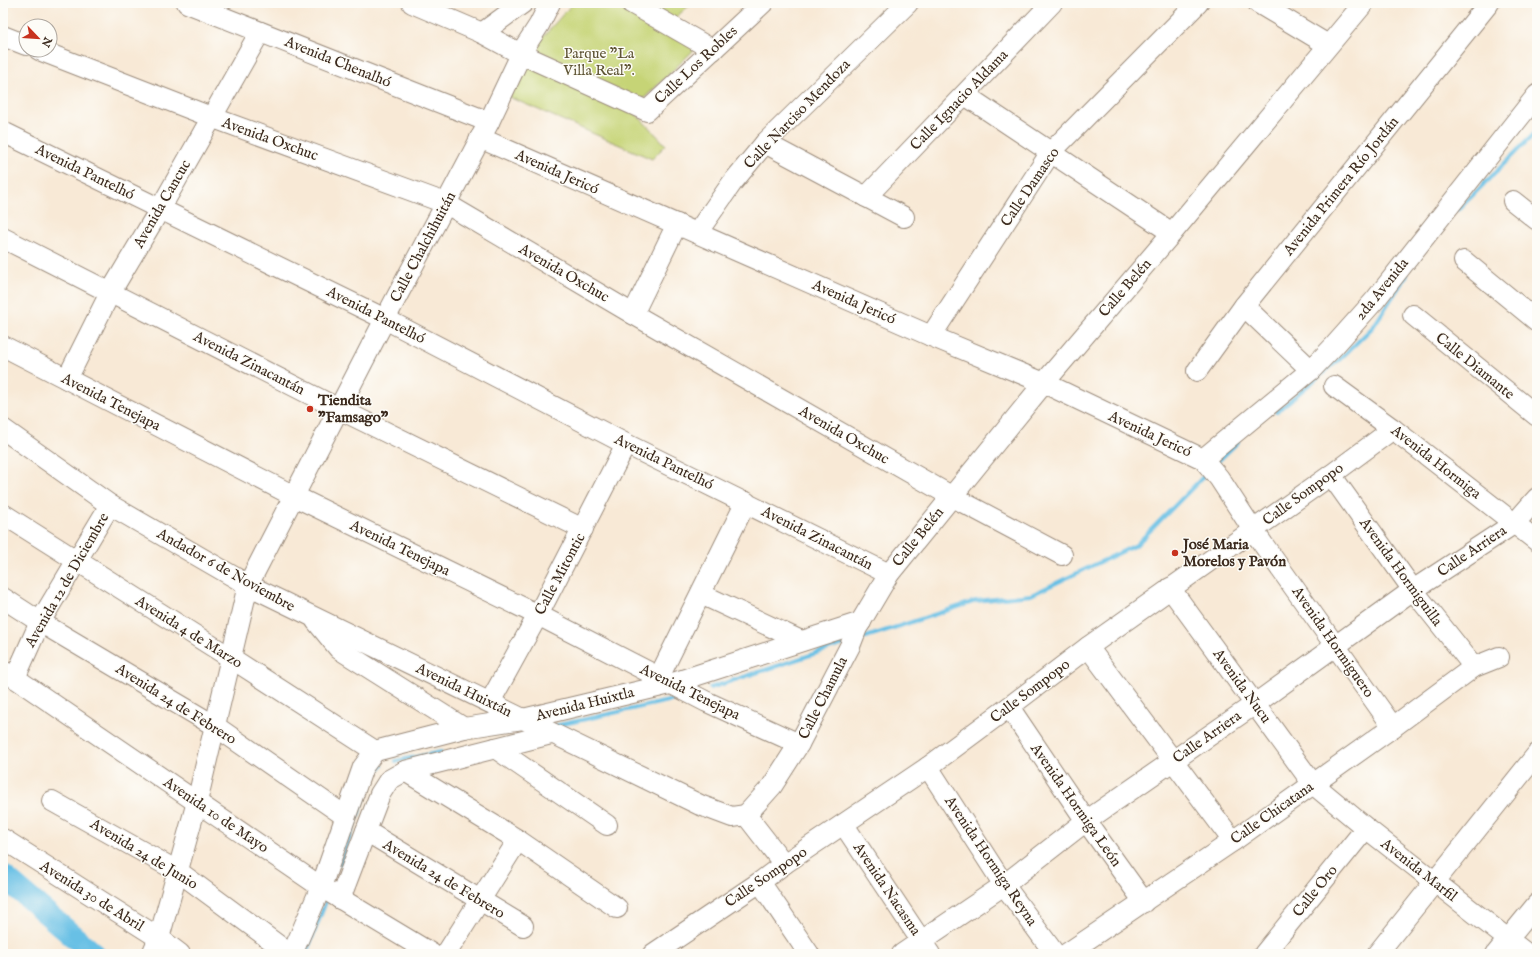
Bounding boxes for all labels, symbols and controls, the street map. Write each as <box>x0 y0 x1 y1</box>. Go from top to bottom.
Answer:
north arrow <box>18 18 58 58</box>
street label: Calle Los Robles <box>651 22 741 108</box>
street label: Avenida Chenalhó <box>281 32 394 92</box>
text: N <box>38 34 55 50</box>
park label: Parque "La Villa Real". <box>562 44 635 80</box>
street label: Calle Ignacio Aldama <box>906 45 1012 154</box>
street label: Calle Narciso Mendoza <box>740 55 855 173</box>
street label: Avenida Oxchuc <box>218 112 321 165</box>
street label: Avenida Primera Río Jordán <box>1278 113 1403 260</box>
street label: Avenida Pantelhó <box>31 139 138 204</box>
street label: Calle Damasco <box>996 144 1064 230</box>
street label: Avenida Jericó <box>511 145 602 199</box>
street label: Avenida Cancuc <box>129 156 195 252</box>
street label: Calle Chalchihuitán <box>386 188 460 306</box>
street label: Avenida Oxchuc <box>515 239 613 307</box>
street label: 2da Avenida <box>1351 254 1413 324</box>
street label: Calle Belén <box>1094 255 1156 321</box>
street label: Avenida Jericó <box>808 275 899 329</box>
street label: Avenida Pantelhó <box>323 282 428 348</box>
street label: Avenida Zinacantán <box>189 326 308 399</box>
street label: Calle Diamante <box>1432 328 1518 404</box>
street label: Avenida Tenejapa <box>57 368 164 435</box>
place label: Tiendita "Famsago" <box>317 391 389 427</box>
street label: Avenida Oxchuc <box>795 401 893 469</box>
marker: Tiendita "Famsago" <box>305 404 315 414</box>
street label: Avenida Jericó <box>1104 406 1195 462</box>
street label: Avenida Hormiga <box>1386 420 1485 503</box>
street label: Avenida Pantelhó <box>610 429 717 494</box>
street label: Calle Sompopo <box>1259 458 1347 530</box>
street label: Avenida Zinacantán <box>757 501 876 574</box>
street label: Calle Belén <box>888 503 948 571</box>
street label: Avenida 12 de Diciembre <box>20 509 113 652</box>
street label: Avenida Hormiguilla <box>1355 513 1447 630</box>
street label: Avenida Tenejapa <box>346 515 454 581</box>
street label: Calle Arriera <box>1434 521 1511 581</box>
street label: Andador 6 de Noviembre <box>153 524 299 616</box>
street label: Calle Mitontic <box>530 530 590 618</box>
place label: José Maria Morelos y Pavón <box>1181 535 1286 571</box>
marker: José Maria Morelos y Pavón <box>1170 548 1180 558</box>
street label: Avenida Hormiguero <box>1287 582 1378 701</box>
street label: Avenida 4 de Marzo <box>131 591 246 673</box>
street label: Avenida Nucu <box>1208 644 1276 727</box>
street label: Calle Chamula <box>794 653 852 743</box>
street label: Calle Sompopo <box>986 655 1074 727</box>
street label: Avenida Huixtán <box>412 658 515 721</box>
street label: Avenida 24 de Febrero <box>111 659 240 749</box>
street label: Avenida Tenejapa <box>636 659 744 725</box>
street label: Avenida Huixtla <box>533 683 637 726</box>
street label: Calle Arriera <box>1169 706 1245 768</box>
street label: Avenida Hormiga León <box>1026 739 1126 870</box>
street label: Avenida 10 de Mayo <box>159 772 272 857</box>
street label: Calle Chicatana <box>1227 777 1318 849</box>
street label: Avenida Hormiga Reyna <box>940 792 1042 930</box>
street label: Avenida 24 de Junio <box>86 814 201 894</box>
street label: Avenida Marfil <box>1376 834 1462 906</box>
street label: Avenida 24 de Febrero <box>379 835 508 923</box>
street label: Avenida Nacasma <box>848 838 925 940</box>
street label: Calle Sompopo <box>721 842 811 912</box>
street label: Avenida 30 de Abril <box>36 856 148 936</box>
street label: Calle Oro <box>1288 861 1342 921</box>

